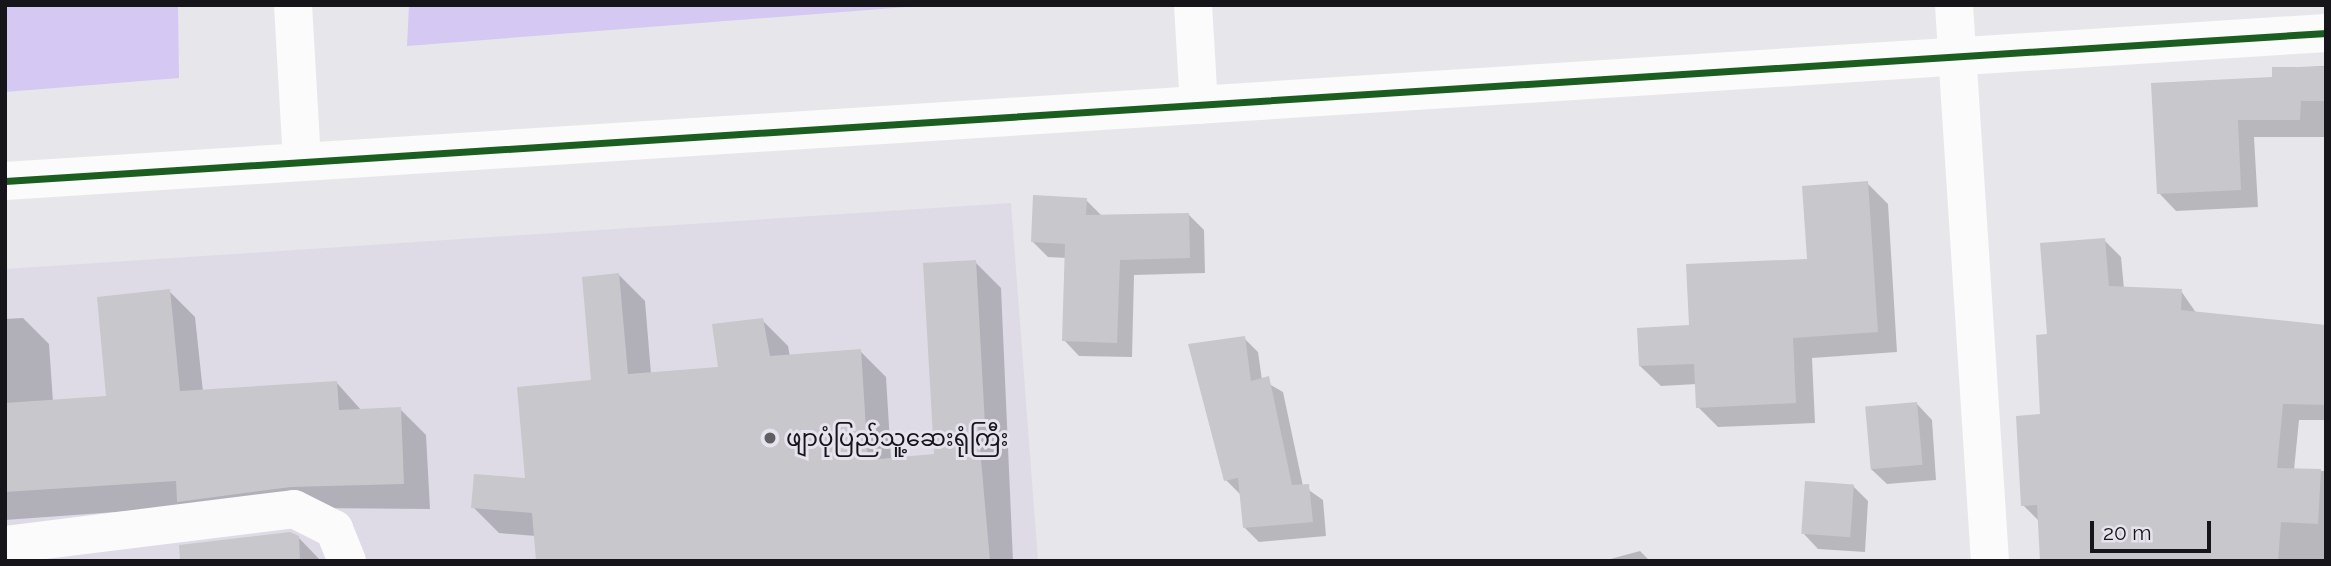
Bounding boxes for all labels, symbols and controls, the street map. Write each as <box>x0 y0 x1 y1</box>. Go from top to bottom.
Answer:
place label: ဖျာပုံပြည်သူ့ဆေးရုံကြီး <box>786 424 1008 452</box>
marker: ဖျာပုံပြည်သူ့ဆေးရုံကြီး <box>760 428 780 448</box>
scale bar <box>2093 506 2214 550</box>
text: 20 m <box>2103 520 2151 545</box>

